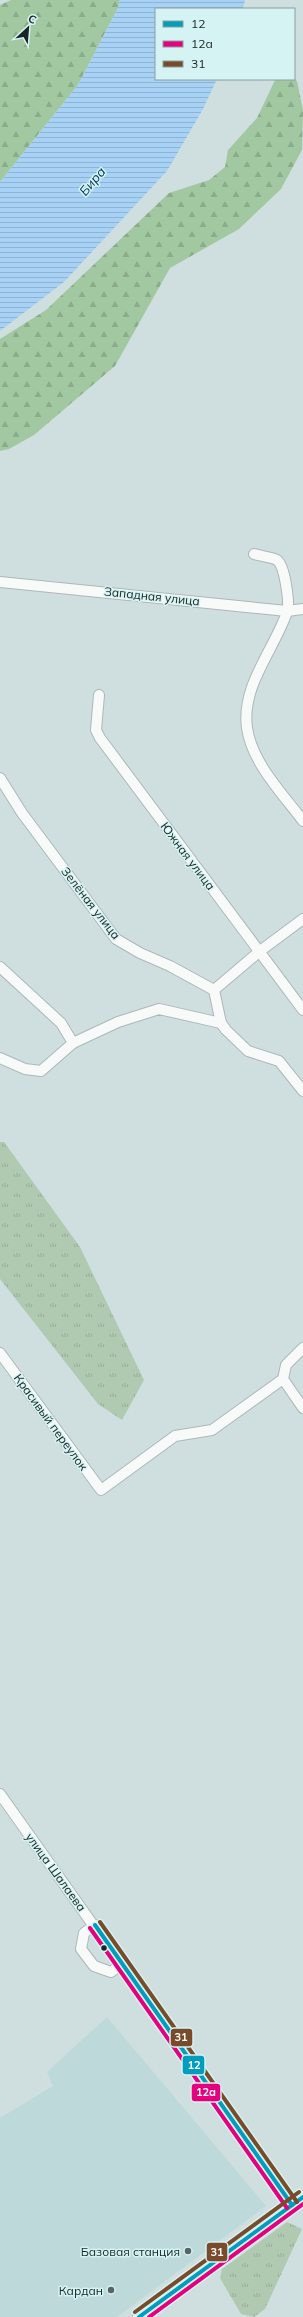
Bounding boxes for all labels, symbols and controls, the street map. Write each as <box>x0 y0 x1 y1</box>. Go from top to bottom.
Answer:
north arrow <box>8 8 48 48</box>
legend <box>155 8 295 80</box>
text: С <box>26 11 39 27</box>
text: 12 <box>191 16 205 31</box>
text: 12а <box>191 36 213 51</box>
text: 31 <box>191 56 205 71</box>
water label: Бира <box>75 163 109 199</box>
street label: Западная улица <box>103 584 201 608</box>
street label: Южная улица <box>158 819 218 893</box>
street label: Зелёная улица <box>58 864 124 942</box>
street label: Красивый переулок <box>11 1371 91 1474</box>
street label: улица Шалаева <box>22 1830 90 1914</box>
unlabelled marker <box>99 1943 109 1953</box>
line badge: 31 <box>170 2028 193 2047</box>
text: 31 <box>174 2030 188 2044</box>
line badge: 12 <box>182 2055 205 2075</box>
text: 12 <box>187 2058 201 2072</box>
line badge: 12а <box>191 2083 221 2102</box>
text: 12а <box>196 2085 216 2099</box>
line badge: 31 <box>206 2242 228 2262</box>
place label: Базовая станция <box>81 2244 180 2259</box>
text: 31 <box>210 2245 224 2259</box>
marker: Базовая станция <box>183 2246 193 2256</box>
place label: Кардан <box>59 2283 103 2298</box>
marker: Кардан <box>106 2285 116 2295</box>

